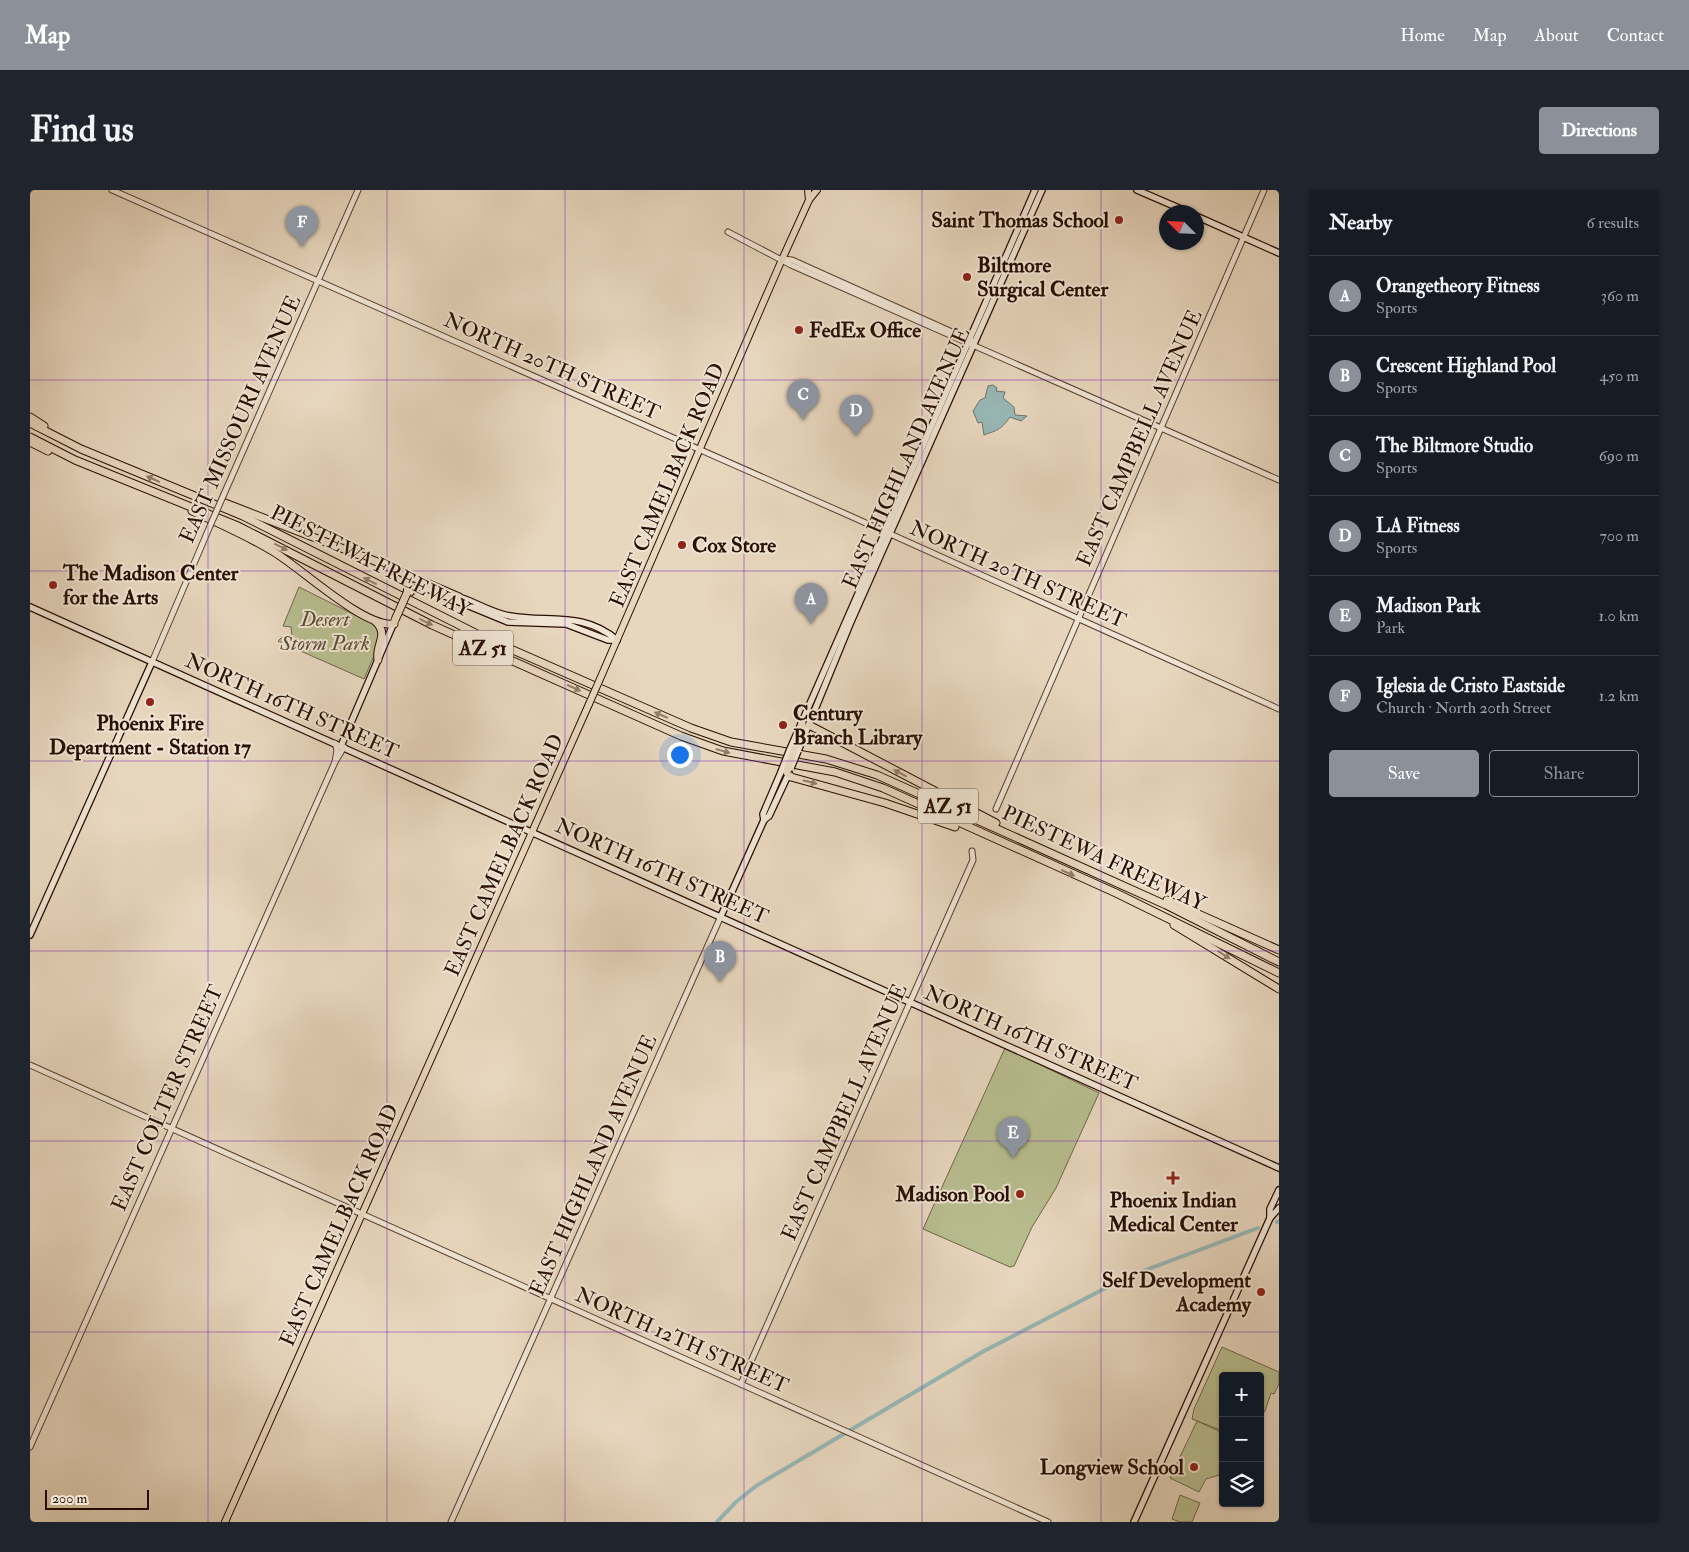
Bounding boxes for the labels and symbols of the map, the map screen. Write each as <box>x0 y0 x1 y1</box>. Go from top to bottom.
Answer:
north arrow <box>1159 205 1204 250</box>
pin: F <box>286 206 318 247</box>
place label: Saint Thomas School <box>931 207 1110 234</box>
marker: Saint Thomas School <box>1113 214 1125 226</box>
place label: Biltmore Surgical Center <box>977 252 1109 303</box>
marker: Biltmore Surgical Center <box>961 271 973 283</box>
street label: EAST MISSOURI AVENUE <box>174 291 307 547</box>
street label: EAST CAMPBELL AVENUE <box>1070 305 1208 571</box>
street label: NORTH 20TH STREET <box>439 307 665 427</box>
place label: FedEx Office <box>809 317 921 344</box>
street label: EAST HIGHLAND AVENUE <box>837 323 975 593</box>
marker: FedEx Office <box>793 324 805 336</box>
street label: EAST CAMELBACK ROAD <box>604 359 731 611</box>
pin: C <box>787 379 819 420</box>
pin: D <box>840 395 872 436</box>
one-way arrow <box>146 474 160 482</box>
street label: PIESTEWA FREEWAY <box>266 499 476 624</box>
street label: NORTH 20TH STREET <box>905 515 1131 635</box>
place label: Cox Store <box>692 532 776 559</box>
marker: Cox Store <box>676 539 688 551</box>
one-way arrow <box>274 543 289 551</box>
place label: The Madison Center for the Arts <box>62 560 240 611</box>
one-way arrow <box>363 577 377 585</box>
marker: The Madison Center for the Arts <box>47 579 59 591</box>
pin: A <box>795 583 827 624</box>
park label: Desert Storm Park <box>279 606 370 657</box>
one-way arrow <box>419 618 433 626</box>
road number: AZ 51 <box>453 630 513 666</box>
street label: NORTH 16TH STREET <box>181 647 403 766</box>
one-way arrow <box>567 685 581 693</box>
marker: Phoenix Fire Department - Station 17 <box>144 696 156 708</box>
place label: Century Branch Library <box>793 700 923 751</box>
place label: Phoenix Fire Department - Station 17 <box>49 710 251 761</box>
one-way arrow <box>653 710 668 718</box>
marker: Century Branch Library <box>777 719 789 731</box>
street label: EAST CAMELBACK ROAD <box>439 730 570 981</box>
your location <box>667 742 693 768</box>
one-way arrow <box>716 748 731 756</box>
one-way arrow <box>893 769 907 777</box>
one-way arrow <box>802 778 817 786</box>
road number: AZ 51 <box>918 788 978 824</box>
street label: PIESTEWA FREEWAY <box>998 799 1211 918</box>
street label: NORTH 16TH STREET <box>551 812 773 931</box>
one-way arrow <box>1061 869 1075 877</box>
pin: B <box>704 941 736 982</box>
one-way arrow <box>1217 951 1230 960</box>
street label: EAST CAMPBELL AVENUE <box>775 979 913 1245</box>
street label: NORTH 16TH STREET <box>920 979 1142 1098</box>
street label: EAST COLTER STREET <box>105 981 230 1215</box>
street label: EAST HIGHLAND AVENUE <box>523 1030 663 1300</box>
street label: EAST CAMELBACK ROAD <box>274 1100 405 1351</box>
pin: E <box>997 1117 1029 1158</box>
marker: Phoenix Indian Medical Center <box>1166 1171 1180 1185</box>
place label: Madison Pool <box>895 1181 1011 1208</box>
place label: Phoenix Indian Medical Center <box>1107 1187 1239 1238</box>
marker: Madison Pool <box>1014 1188 1026 1200</box>
place label: Self Development Academy <box>1102 1267 1252 1318</box>
street label: NORTH 12TH STREET <box>571 1281 793 1400</box>
marker: Self Development Academy <box>1255 1286 1267 1298</box>
place label: Longview School <box>1040 1454 1185 1481</box>
marker: Longview School <box>1188 1461 1200 1473</box>
scale bar <box>45 1487 149 1510</box>

